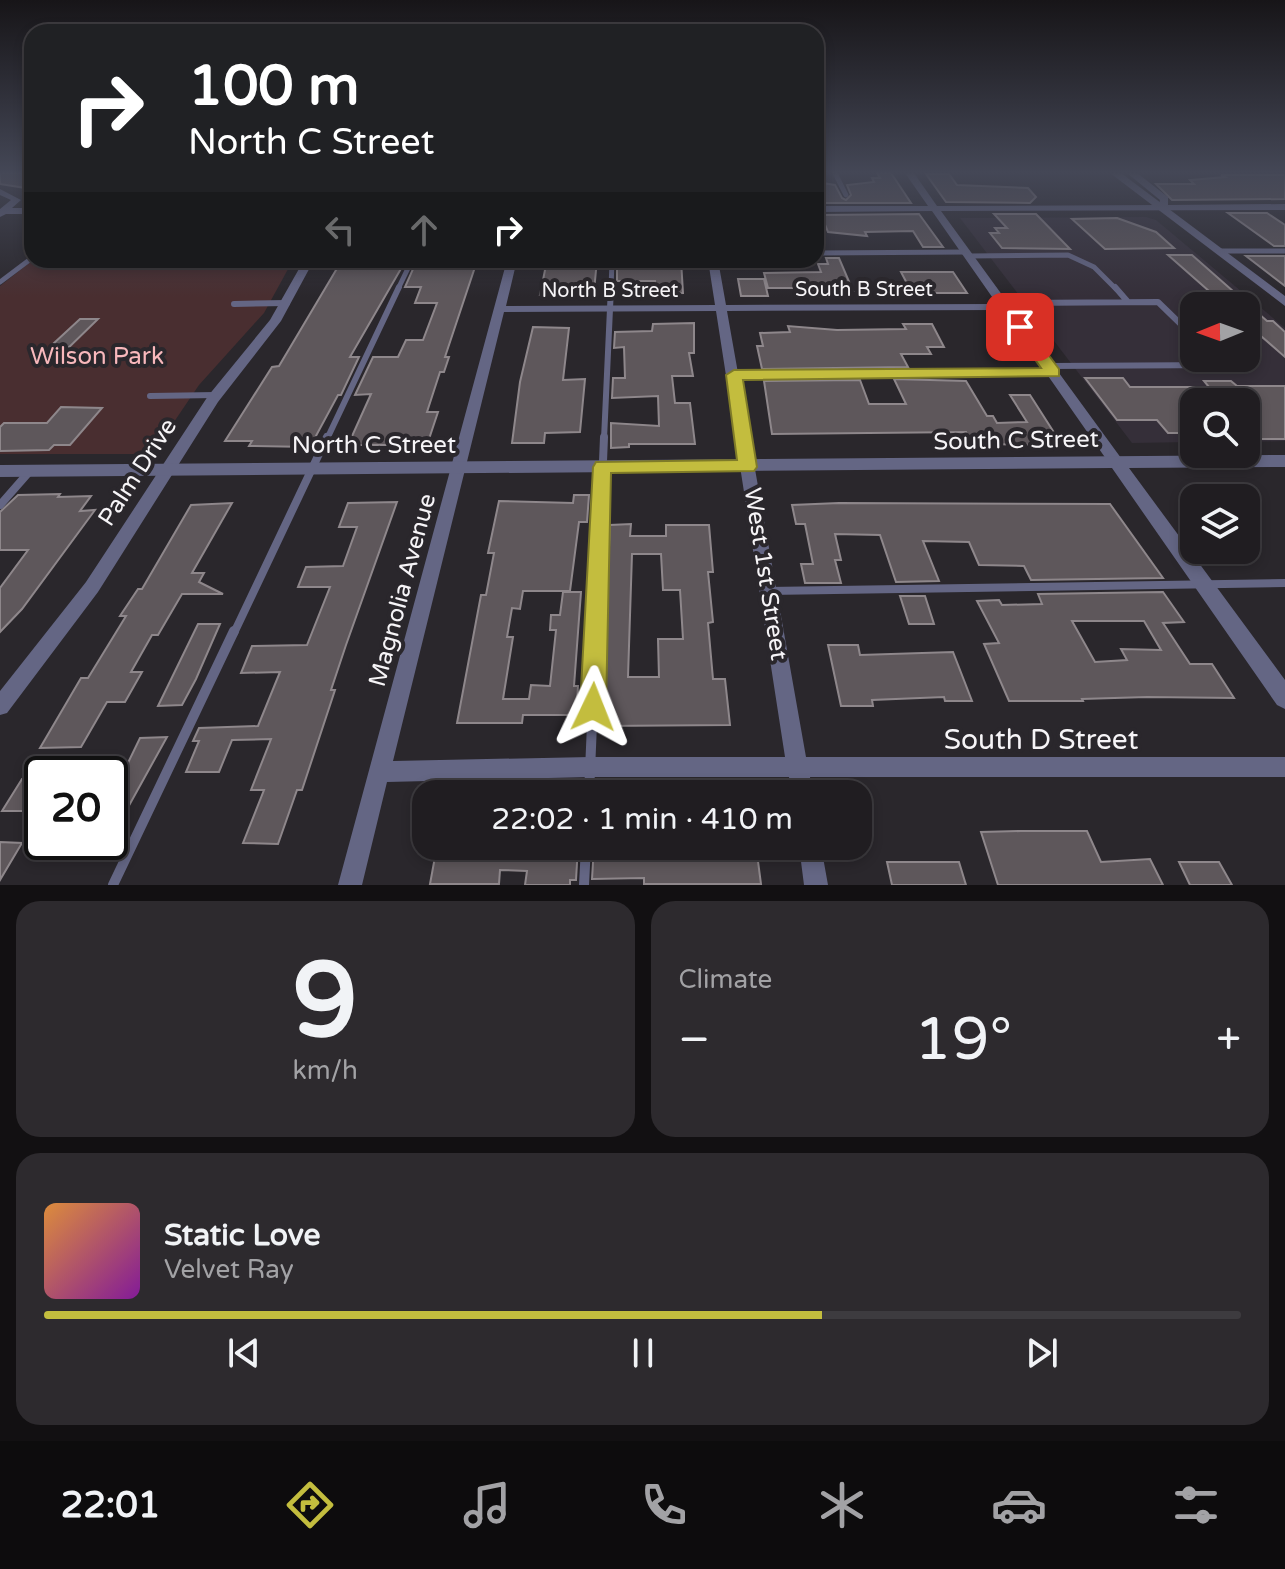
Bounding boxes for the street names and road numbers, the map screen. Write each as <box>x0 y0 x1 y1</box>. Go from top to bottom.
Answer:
street label: South B Street <box>795 278 933 302</box>
street label: North B Street <box>542 279 679 303</box>
street label: Palm Drive <box>92 413 183 531</box>
street label: South C Street <box>933 425 1099 456</box>
street label: North C Street <box>292 431 456 460</box>
street label: West 1st Street <box>738 486 793 662</box>
street label: Magnolia Avenue <box>363 490 442 690</box>
street label: South D Street <box>944 723 1139 757</box>

